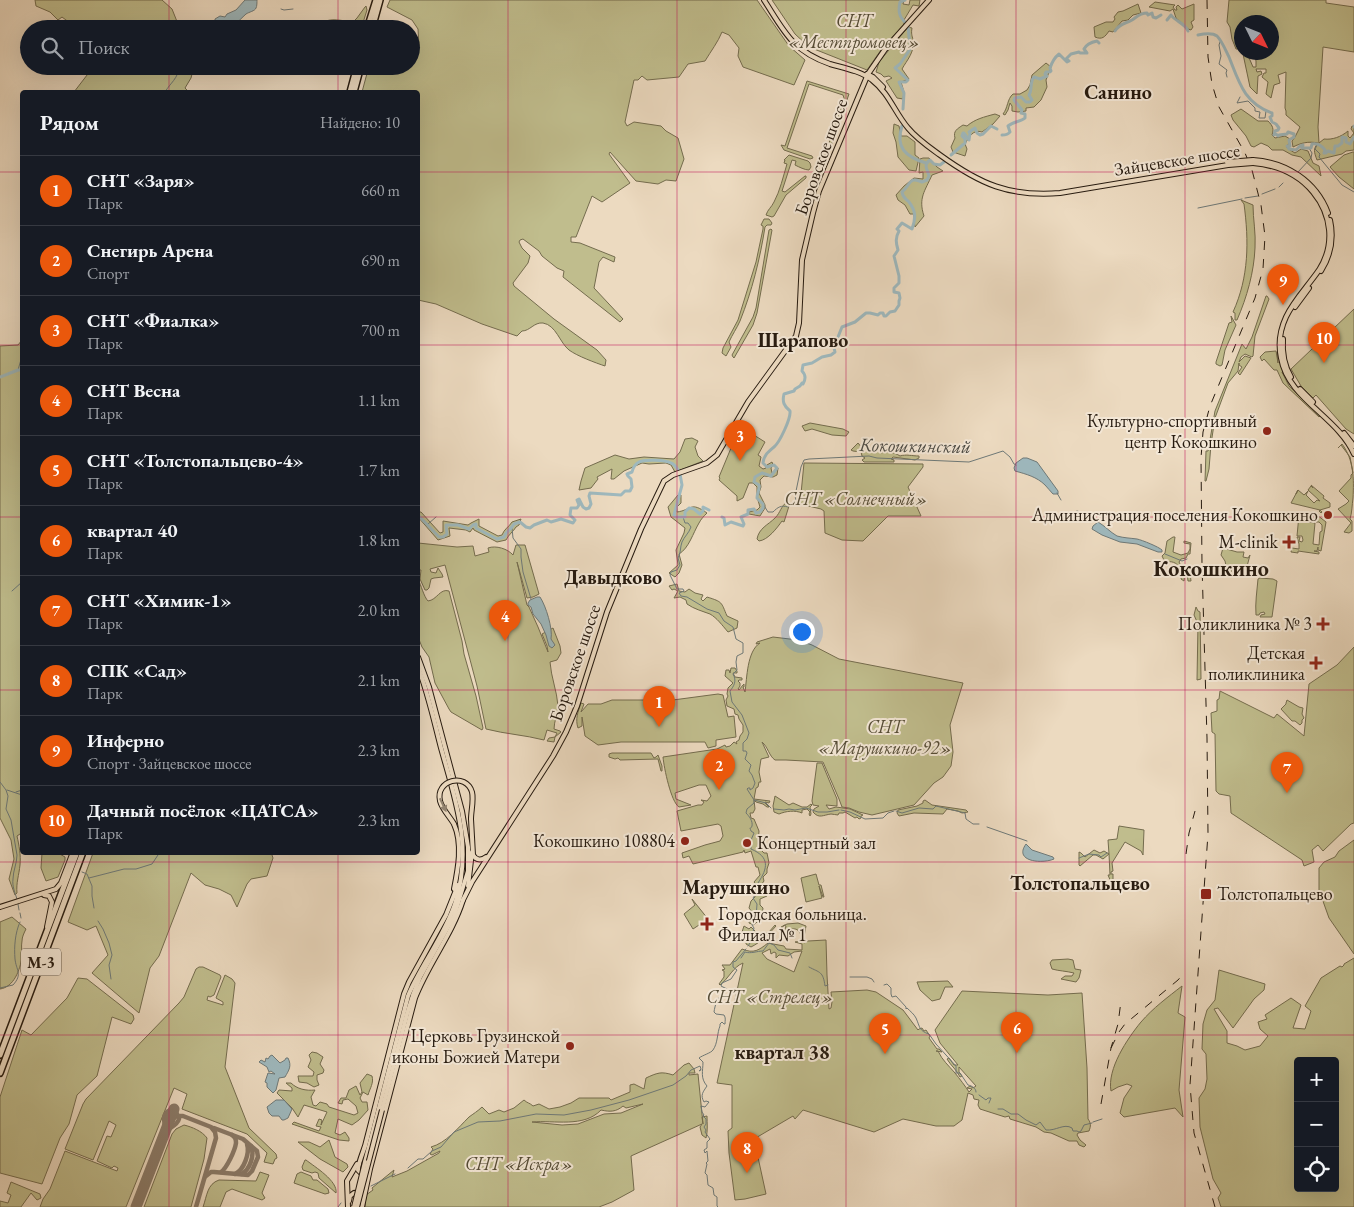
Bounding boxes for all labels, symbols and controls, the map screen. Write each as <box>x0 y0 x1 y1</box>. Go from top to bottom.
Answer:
park label: СНТ «Местпромовец» <box>788 9 920 54</box>
north arrow <box>1234 15 1279 60</box>
search box <box>20 20 420 75</box>
icon: search <box>38 34 66 62</box>
text: Поиск <box>78 35 130 60</box>
district label: Санино <box>1084 79 1152 105</box>
street label: Боровское шоссе <box>789 95 852 218</box>
text: Рядом <box>40 109 99 136</box>
text: Найдено: 10 <box>320 112 400 133</box>
street label: Зайцевское шоссе <box>1112 138 1241 181</box>
text: СНТ «Заря» <box>87 168 195 193</box>
text: 1 <box>52 180 60 201</box>
text: 660 m <box>361 180 400 201</box>
text: Парк <box>87 193 123 214</box>
text: Снегирь Арена <box>87 238 213 263</box>
text: 2 <box>52 250 60 271</box>
text: 690 m <box>361 250 400 271</box>
text: Спорт <box>87 263 129 284</box>
pin: 9 <box>1267 264 1299 305</box>
text: СНТ «Фиалка» <box>87 308 219 333</box>
text: 3 <box>52 320 60 341</box>
text: 700 m <box>361 320 400 341</box>
pin: 10 <box>1308 322 1340 363</box>
district label: Шарапово <box>758 327 848 353</box>
text: Парк <box>87 333 123 354</box>
text: СНТ Весна <box>87 378 180 403</box>
text: 4 <box>52 390 60 411</box>
text: 1.1 km <box>358 390 400 411</box>
text: Парк <box>87 403 123 424</box>
place label: Культурно-спортивный центр Кокошкино <box>1087 409 1257 453</box>
pin: 3 <box>724 420 756 461</box>
marker: Культурно-спортивный центр Кокошкино <box>1261 425 1273 437</box>
water label: Кокошкинский <box>858 432 971 459</box>
text: СНТ «Толстопальцево-4» <box>87 448 304 473</box>
text: 5 <box>52 460 60 481</box>
text: 1.7 km <box>358 460 400 481</box>
text: Парк <box>87 473 123 494</box>
park label: СНТ «Солнечный» <box>784 487 928 510</box>
place label: Администрация поселения Кокошкино <box>1031 503 1318 526</box>
marker: Администрация поселения Кокошкино <box>1322 509 1334 521</box>
text: квартал 40 <box>87 518 177 543</box>
text: 6 <box>52 530 60 551</box>
text: 1.8 km <box>358 530 400 551</box>
place label: M-clinik <box>1218 530 1279 553</box>
marker: M-clinik <box>1282 535 1296 549</box>
text: Парк <box>87 543 123 564</box>
district label: Кокошкино <box>1153 554 1269 583</box>
district label: Давыдково <box>564 564 662 590</box>
text: СНТ «Химик-1» <box>87 588 231 613</box>
text: 7 <box>52 600 60 621</box>
text: 2.0 km <box>358 600 400 621</box>
pin: 4 <box>489 600 521 641</box>
street label: Боровское шоссе <box>544 601 605 725</box>
place label: Поликлиника № 3 <box>1178 612 1312 635</box>
text: Парк <box>87 613 123 634</box>
marker: Поликлиника № 3 <box>1316 617 1330 631</box>
your location <box>789 619 815 645</box>
place label: Детская поликлиника <box>1208 641 1306 685</box>
marker: Детская поликлиника <box>1309 656 1323 670</box>
text: СПК «Сад» <box>87 658 187 683</box>
text: 8 <box>52 670 60 691</box>
text: 2.1 km <box>358 670 400 691</box>
text: Парк <box>87 683 123 704</box>
pin: 1 <box>643 686 675 727</box>
park label: СНТ «Марушкино-92» <box>818 715 952 760</box>
text: Инферно <box>87 728 164 753</box>
text: 9 <box>52 740 60 761</box>
text: 2.3 km <box>358 740 400 761</box>
pin: 2 <box>703 749 735 790</box>
pin: 7 <box>1271 752 1303 793</box>
text: Спорт · Зайцевское шоссе <box>87 753 252 774</box>
text: Дачный посёлок «ЦАТСА» <box>87 798 319 823</box>
one-way arrow <box>440 798 448 812</box>
text: 10 <box>48 810 64 831</box>
text: 2.3 km <box>358 810 400 831</box>
text: Парк <box>87 823 123 844</box>
place label: Кокошкино 108804 <box>533 829 675 852</box>
place label: Концертный зал <box>757 831 876 854</box>
marker: Кокошкино 108804 <box>679 835 691 847</box>
marker: Концертный зал <box>741 837 753 849</box>
district label: Толстопальцево <box>1010 870 1150 896</box>
district label: Марушкино <box>682 874 790 900</box>
place label: Толстопальцево <box>1217 882 1333 905</box>
marker: Толстопальцево <box>1199 887 1213 901</box>
place label: Городская больница. Филиал № 1 <box>718 902 867 946</box>
marker: Городская больница. Филиал № 1 <box>700 917 714 931</box>
road number: М-3 <box>21 949 61 976</box>
park label: СНТ «Стрелец» <box>707 985 833 1009</box>
pin: 6 <box>1001 1012 1033 1053</box>
pin: 5 <box>869 1013 901 1054</box>
place label: Церковь Грузинской иконы Божией Матери <box>392 1024 560 1068</box>
district label: квартал 38 <box>734 1039 830 1065</box>
marker: Церковь Грузинской иконы Божией Матери <box>564 1040 576 1052</box>
map controls <box>1294 1057 1339 1192</box>
button: + <box>1294 1057 1339 1102</box>
button: − <box>1294 1102 1339 1147</box>
pin: 8 <box>731 1132 763 1173</box>
button: locate <box>1294 1147 1339 1192</box>
park label: СНТ «Искра» <box>465 1152 573 1176</box>

